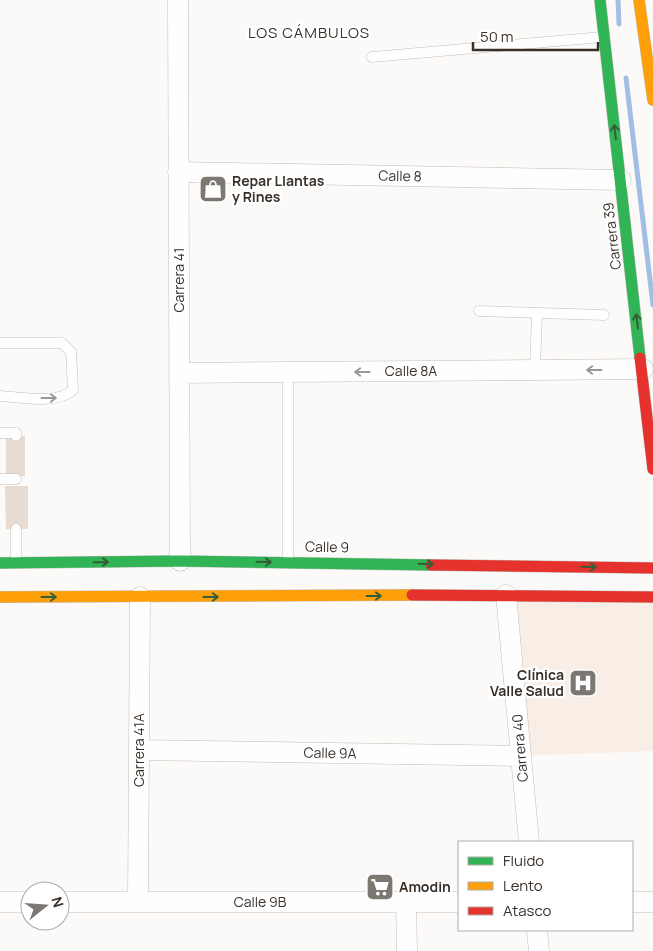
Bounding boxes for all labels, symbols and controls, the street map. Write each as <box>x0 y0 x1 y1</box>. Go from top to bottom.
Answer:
scale bar <box>473 20 598 52</box>
district label: LOS CÁMBULOS <box>248 22 370 43</box>
text: 50 m <box>480 26 514 47</box>
one-way arrow <box>610 124 620 140</box>
street label: Calle 8 <box>378 166 422 185</box>
place label: Repar Llantas y Rines <box>232 171 325 206</box>
shop icon: Repar Llantas y Rines <box>198 174 228 204</box>
street label: Carrera 39 <box>598 201 625 271</box>
street label: Carrera 41 <box>169 248 188 313</box>
one-way arrow <box>632 313 642 329</box>
street label: Calle 8A <box>385 361 437 380</box>
one-way arrow <box>586 365 602 375</box>
one-way arrow <box>354 367 370 376</box>
one-way arrow <box>40 393 56 403</box>
street label: Calle 9 <box>305 537 349 556</box>
one-way arrow <box>92 557 109 567</box>
one-way arrow <box>255 557 271 567</box>
one-way arrow <box>418 559 434 569</box>
one-way arrow <box>580 562 596 571</box>
one-way arrow <box>365 591 381 601</box>
one-way arrow <box>40 592 56 602</box>
one-way arrow <box>202 592 219 602</box>
place label: Clínica Valle Salud <box>490 665 564 700</box>
hospital icon: Clínica Valle Salud <box>568 668 598 698</box>
street label: Carrera 41A <box>129 713 148 787</box>
street label: Carrera 40 <box>507 713 532 783</box>
street label: Calle 9A <box>303 743 357 762</box>
legend <box>458 841 633 931</box>
text: Fluido <box>503 850 544 871</box>
supermarket icon: Amodin <box>365 872 395 902</box>
text: Lento <box>503 875 543 896</box>
place label: Amodin <box>399 877 451 896</box>
north arrow <box>20 881 70 931</box>
street label: Calle 9B <box>234 892 287 911</box>
text: N <box>47 894 68 910</box>
text: Atasco <box>503 900 551 921</box>

